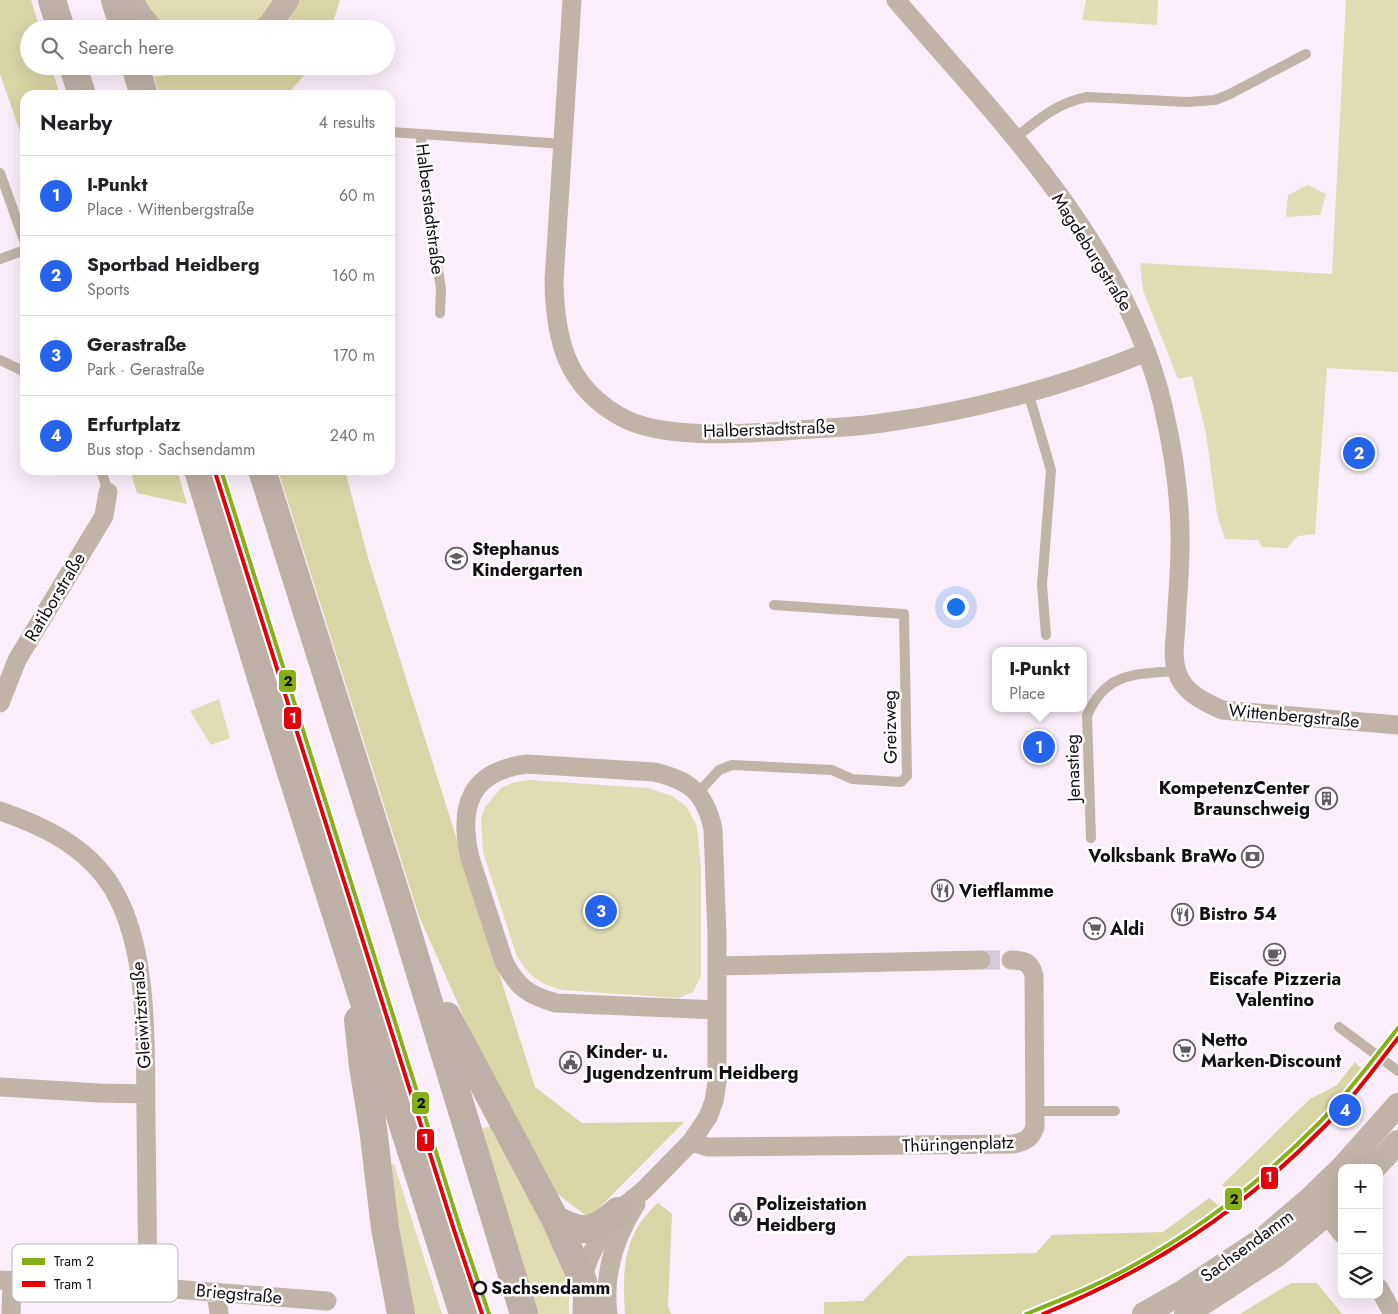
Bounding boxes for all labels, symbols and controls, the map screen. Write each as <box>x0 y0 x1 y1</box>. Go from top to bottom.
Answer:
search box <box>20 20 395 75</box>
icon: search <box>38 34 66 62</box>
text: Search here <box>78 34 174 61</box>
text: Nearby <box>40 108 112 138</box>
text: 4 results <box>319 111 375 134</box>
street label: Halberstadtstraße <box>409 142 451 276</box>
text: I-Punkt <box>87 171 148 198</box>
text: 1 <box>52 184 60 207</box>
text: 60 m <box>339 184 375 207</box>
street label: Magdeburgstraße <box>1045 188 1139 316</box>
text: Place · Wittenbergstraße <box>87 198 254 221</box>
text: Sportbad Heidberg <box>87 251 260 278</box>
text: 2 <box>51 264 61 287</box>
text: 160 m <box>332 264 375 287</box>
text: Sports <box>87 278 129 301</box>
text: Gerastraße <box>87 331 187 358</box>
text: 3 <box>51 344 61 367</box>
text: 170 m <box>333 344 375 367</box>
text: Park · Gerastraße <box>87 358 205 381</box>
text: Erfurtplatz <box>87 411 181 438</box>
street label: Halberstadtstraße <box>703 414 835 444</box>
text: 4 <box>50 424 62 447</box>
text: 240 m <box>330 424 375 447</box>
pin: 2 <box>1343 434 1375 472</box>
text: Bus stop · Sachsendamm <box>87 438 256 461</box>
place label: Stephanus Kindergarten <box>472 536 583 583</box>
school or university icon: Stephanus Kindergarten <box>444 547 468 571</box>
street label: Ratiborstraße <box>18 548 92 646</box>
your location <box>943 594 969 620</box>
popup <box>992 647 1087 712</box>
text: I-Punkt <box>1009 655 1070 682</box>
line badge: 2 <box>278 669 297 693</box>
text: 2 <box>283 671 293 691</box>
text: Place <box>1009 682 1045 705</box>
street label: Greizweg <box>876 690 904 764</box>
street label: Wittenbergstraße <box>1227 697 1361 735</box>
line badge: 1 <box>283 706 302 730</box>
text: 1 <box>289 708 297 728</box>
pin: 1 <box>1023 728 1055 766</box>
street label: Jenastieg <box>1059 734 1087 804</box>
place label: KompetenzCenter Braunschweig <box>1159 775 1311 822</box>
building icon: KompetenzCenter Braunschweig <box>1314 786 1338 810</box>
place label: Volksbank BraWo <box>1087 843 1237 869</box>
bank icon: Volksbank BraWo <box>1241 844 1265 868</box>
place label: Vietflamme <box>958 878 1054 904</box>
restaurant icon: Vietflamme <box>931 879 955 903</box>
pin: 3 <box>585 892 617 930</box>
place label: Bistro 54 <box>1199 901 1277 927</box>
restaurant icon: Bistro 54 <box>1171 902 1195 926</box>
place label: Aldi <box>1109 916 1144 942</box>
supermarket icon: Aldi <box>1082 917 1106 941</box>
cafe icon: Eiscafe Pizzeria Valentino <box>1263 942 1287 966</box>
street label: Gleiwitzstraße <box>124 961 158 1069</box>
place label: Eiscafe Pizzeria Valentino <box>1209 966 1341 1013</box>
place label: Netto Marken-Discount <box>1201 1027 1341 1074</box>
supermarket icon: Netto Marken-Discount <box>1173 1038 1197 1062</box>
place label: Kinder- u. Jugendzentrum Heidberg <box>583 1039 799 1086</box>
public building icon: Kinder- u. Jugendzentrum Heidberg <box>558 1050 582 1074</box>
line badge: 2 <box>411 1091 430 1115</box>
pin: 4 <box>1329 1091 1361 1129</box>
text: 2 <box>416 1093 426 1113</box>
line badge: 1 <box>416 1128 435 1152</box>
text: 1 <box>421 1129 429 1149</box>
street label: Thüringenplatz <box>901 1129 1015 1159</box>
map controls <box>1338 1164 1383 1299</box>
button: + <box>1338 1164 1383 1209</box>
line badge: 1 <box>1260 1166 1279 1190</box>
text: 1 <box>1265 1167 1273 1187</box>
line badge: 2 <box>1224 1187 1243 1211</box>
text: 2 <box>1229 1189 1239 1209</box>
place label: Polizeistation Heidberg <box>756 1191 867 1238</box>
public building icon: Polizeistation Heidberg <box>728 1202 752 1226</box>
street label: Sachsendamm <box>1195 1203 1299 1289</box>
button: − <box>1338 1209 1383 1254</box>
legend <box>12 1244 178 1302</box>
text: Tram 2 <box>54 1251 94 1271</box>
button: layers <box>1338 1254 1383 1299</box>
text: Tram 1 <box>54 1274 92 1294</box>
place label: Sachsendamm <box>491 1275 610 1301</box>
street label: Briegstraße <box>195 1277 283 1311</box>
marker: Sachsendamm <box>473 1281 487 1295</box>

